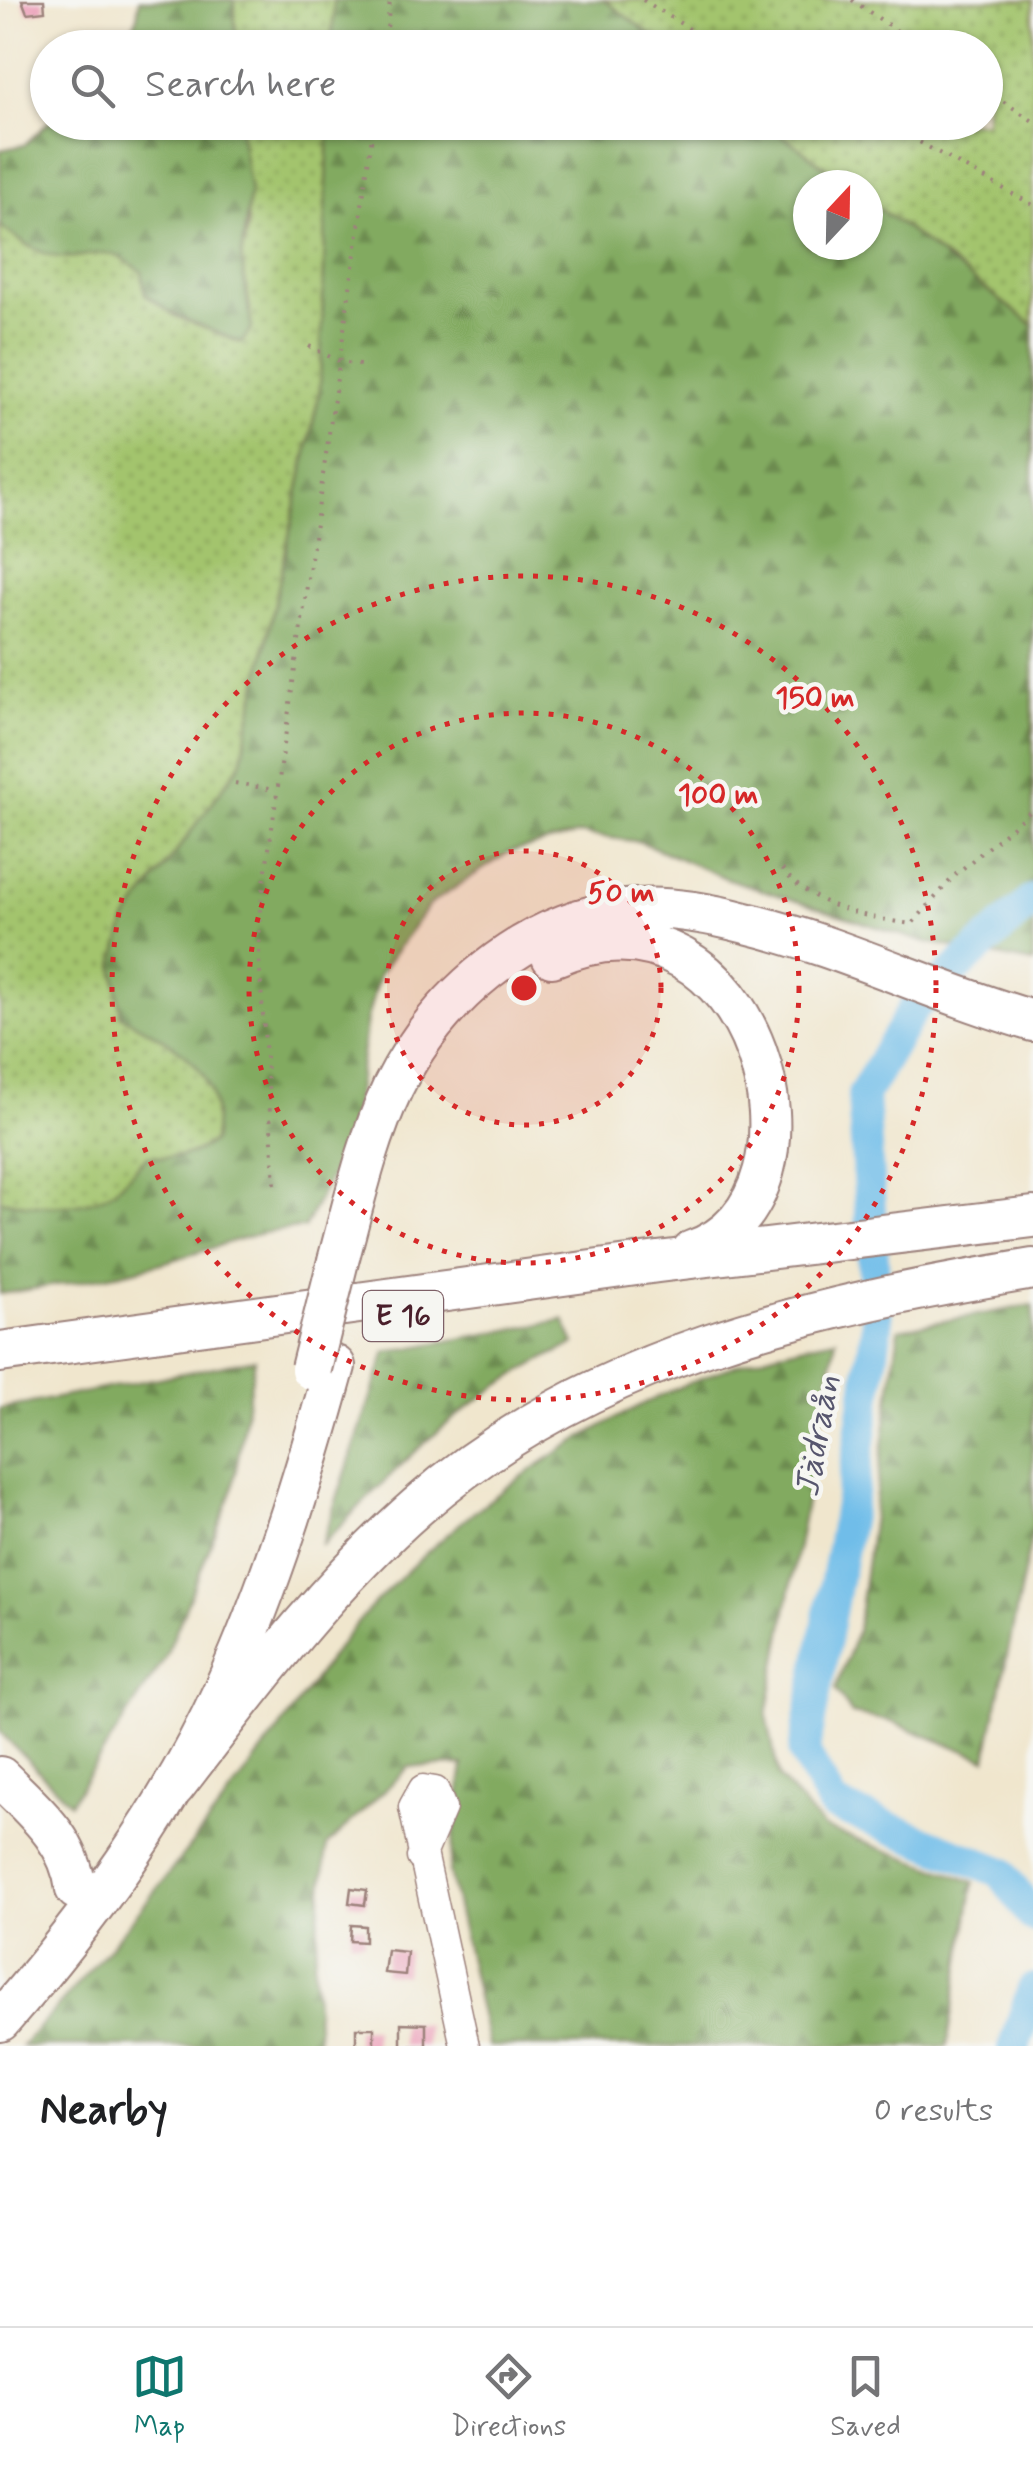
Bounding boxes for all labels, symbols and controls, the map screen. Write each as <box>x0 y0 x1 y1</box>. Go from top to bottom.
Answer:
search box <box>30 30 1003 140</box>
icon: search <box>65 58 120 113</box>
text: Search here <box>145 61 336 110</box>
north arrow <box>793 170 883 260</box>
text: 150 m <box>775 679 855 718</box>
text: 100 m <box>678 776 758 815</box>
text: 50 m <box>587 874 655 913</box>
centre of rings <box>506 970 542 1006</box>
road number: E 16 <box>363 1291 443 1341</box>
water label: Jädraån <box>785 1372 851 1500</box>
text: Nearby <box>40 2084 168 2139</box>
text: 0 results <box>874 2090 993 2132</box>
tab: Map <box>132 2349 187 2446</box>
tab: Directions <box>451 2349 566 2446</box>
tab: Saved <box>830 2349 901 2446</box>

